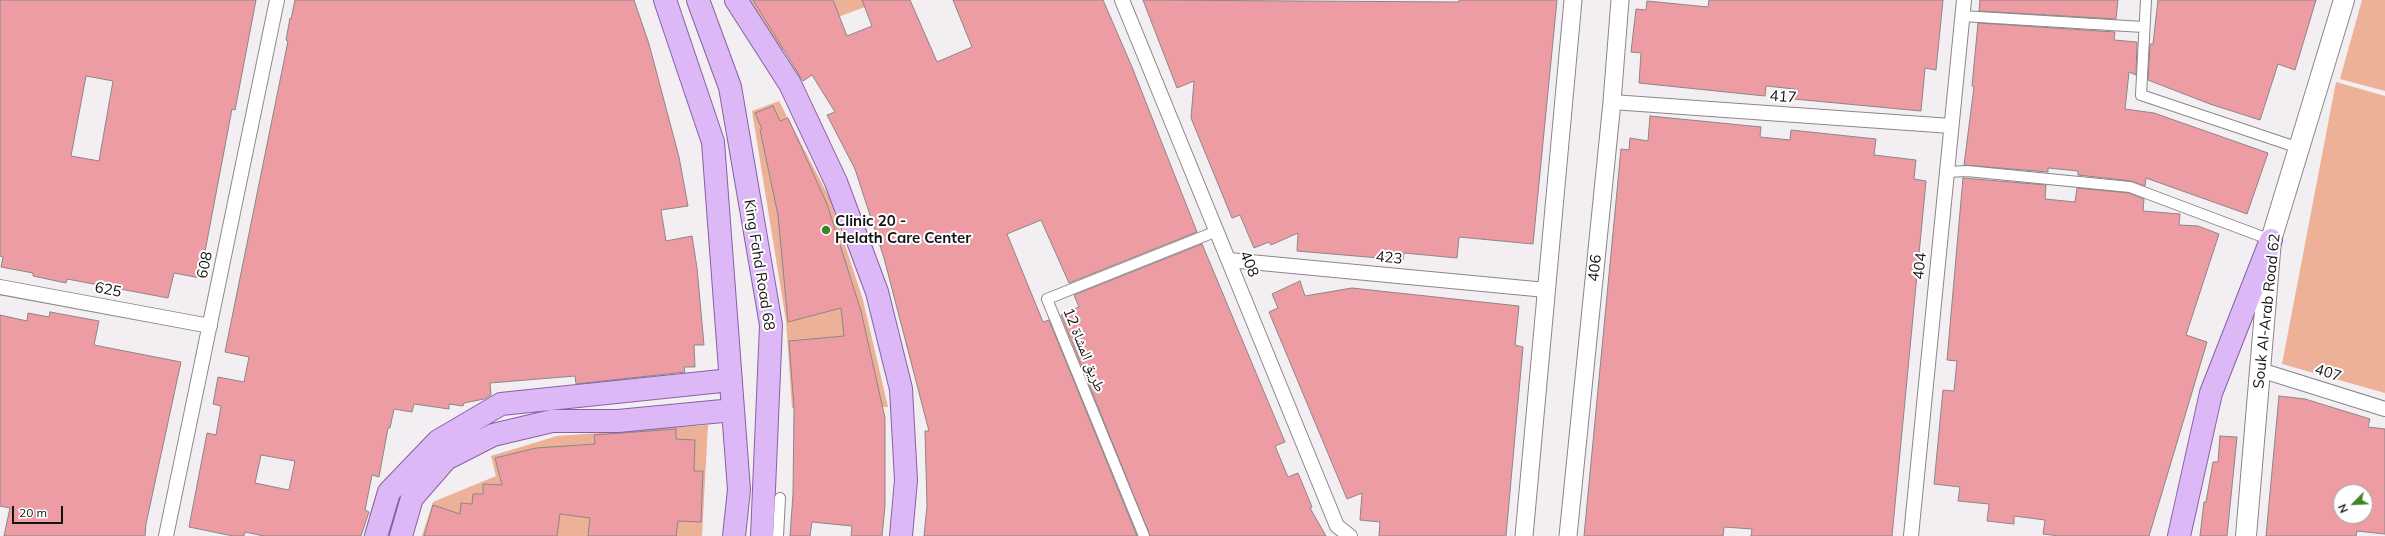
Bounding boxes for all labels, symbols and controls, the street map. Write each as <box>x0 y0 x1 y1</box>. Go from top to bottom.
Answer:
street label: 417 <box>1769 87 1797 107</box>
street label: King Fahd Road 68 <box>740 198 778 332</box>
place label: Clinic 20 - Helath Care Center <box>835 212 971 247</box>
marker: Clinic 20 - Helath Care Center <box>820 224 832 236</box>
street label: Souk Al-Arab Road 62 <box>2250 233 2284 389</box>
street label: 408 <box>1236 248 1262 280</box>
street label: 423 <box>1375 248 1403 268</box>
street label: 608 <box>193 250 217 280</box>
street label: 404 <box>1910 252 1930 280</box>
street label: 406 <box>1585 254 1605 282</box>
street label: 625 <box>93 279 123 301</box>
street label: طريق المشاة 12 <box>1059 305 1109 395</box>
street label: 407 <box>2312 360 2344 386</box>
north arrow <box>2333 484 2373 524</box>
scale bar <box>14 498 65 524</box>
text: N <box>2335 502 2351 515</box>
text: 20 m <box>19 505 47 520</box>

